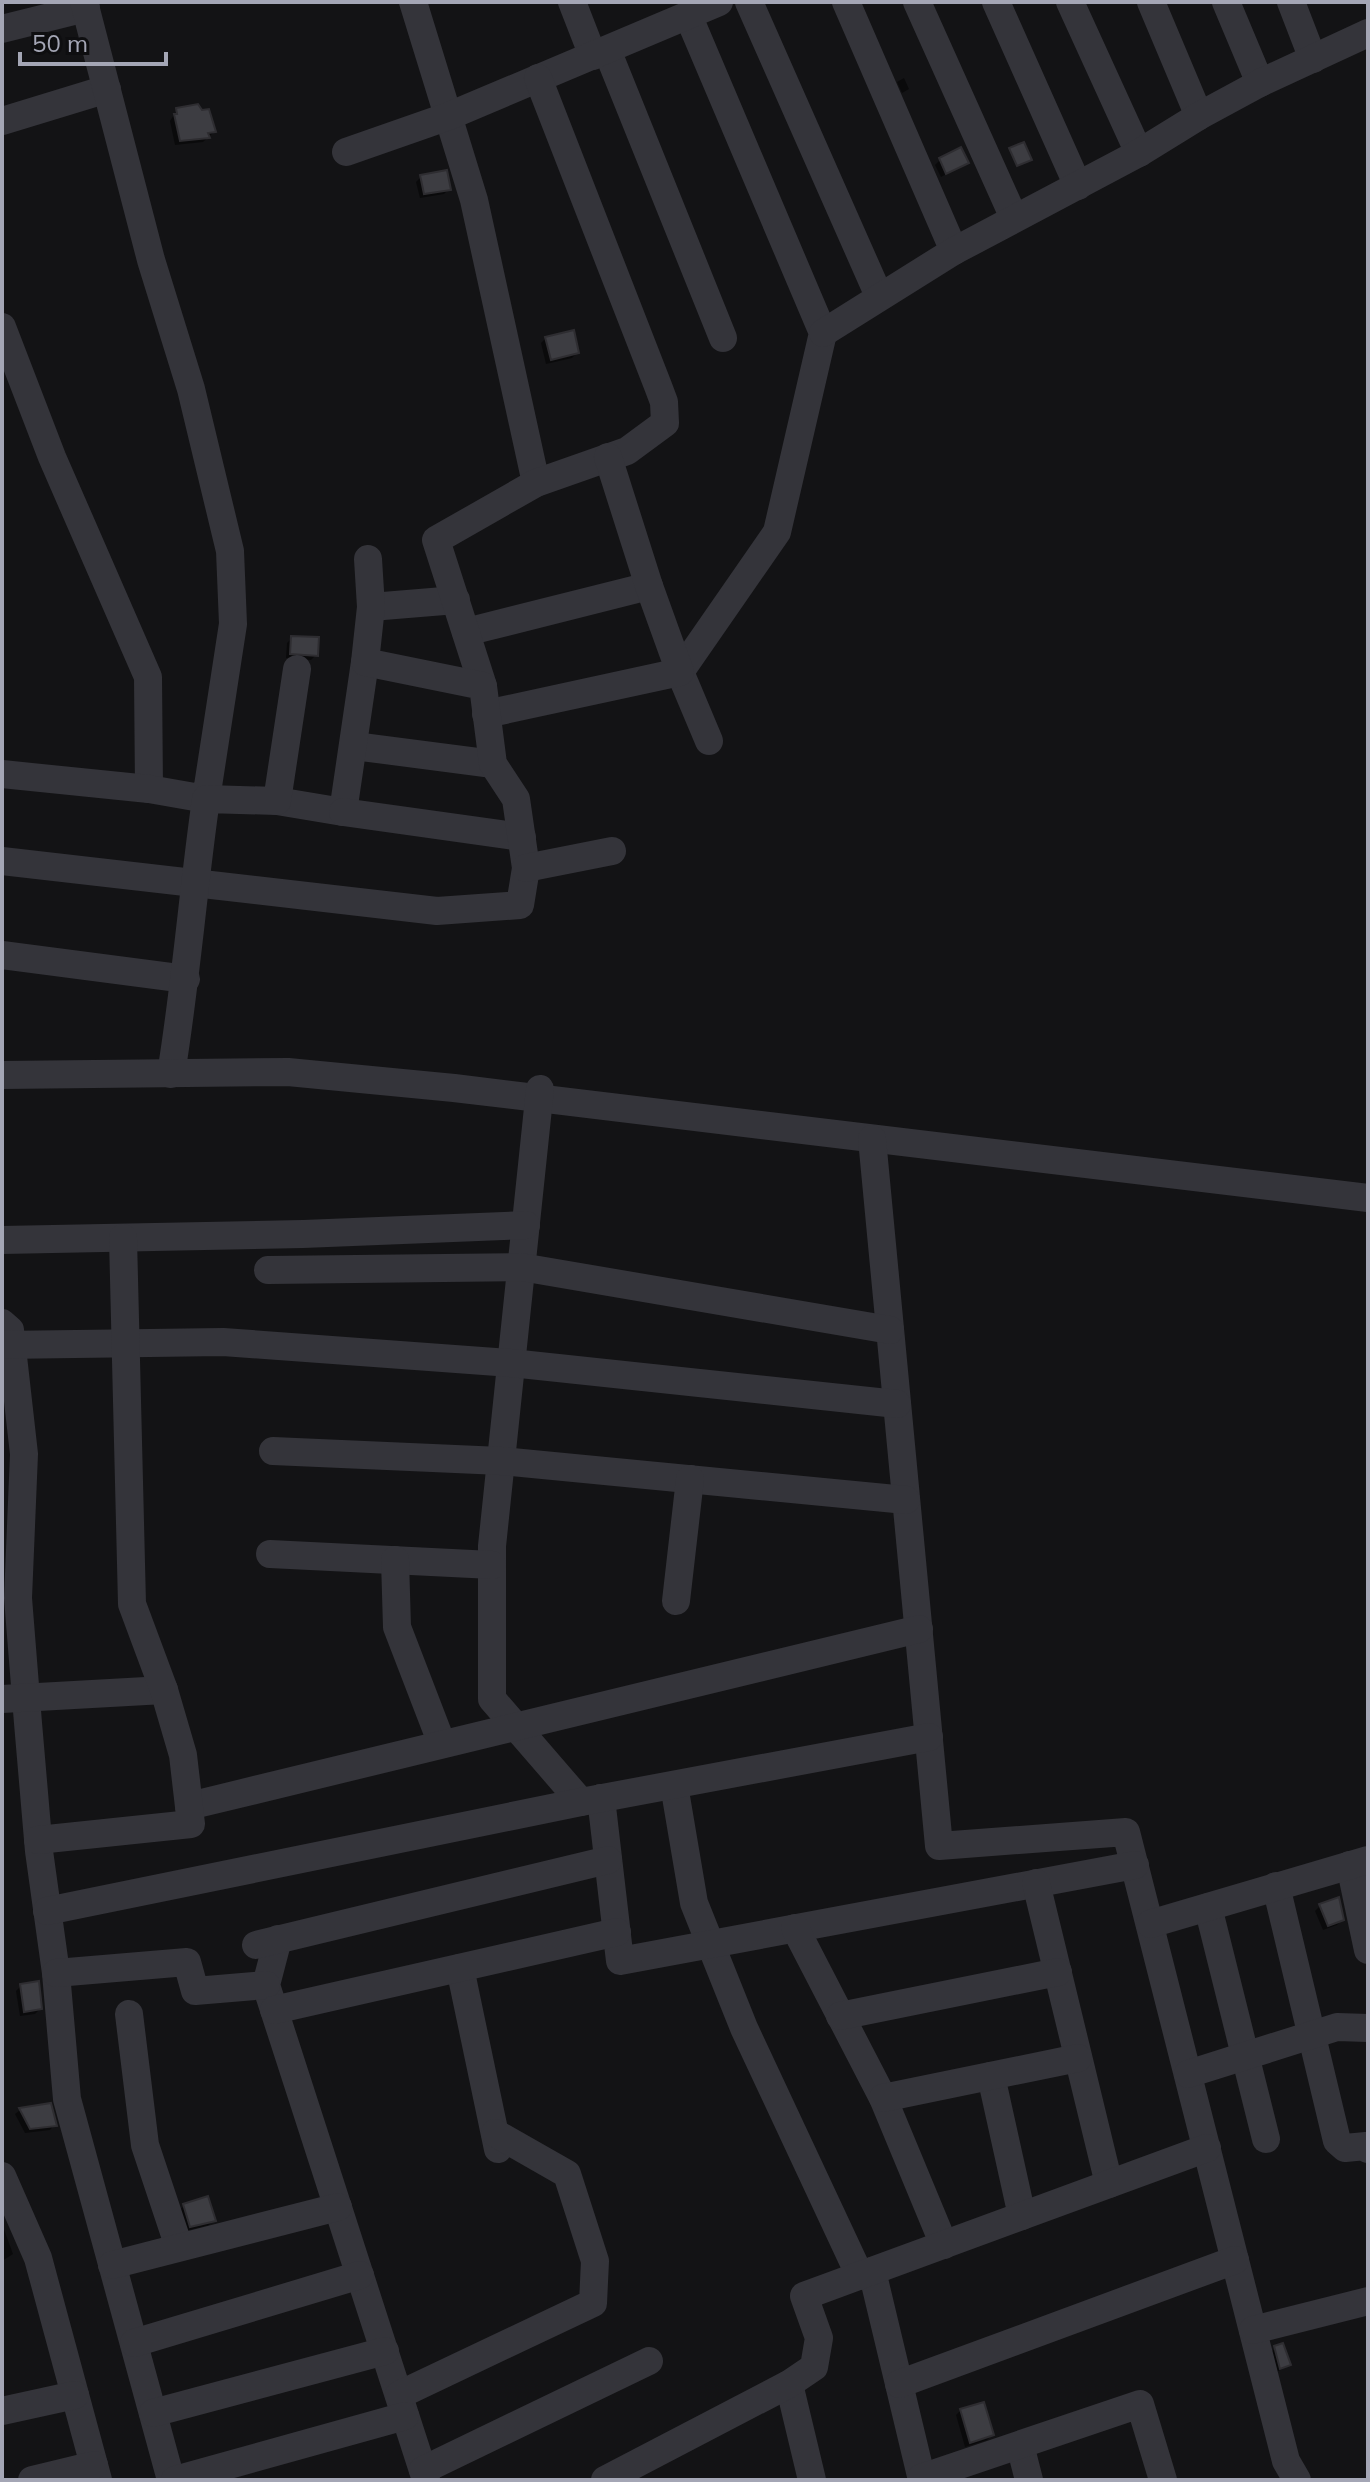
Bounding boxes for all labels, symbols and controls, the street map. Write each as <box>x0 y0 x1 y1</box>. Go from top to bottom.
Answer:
scale bar <box>20 16 166 66</box>
text: 50 m <box>32 28 88 58</box>

